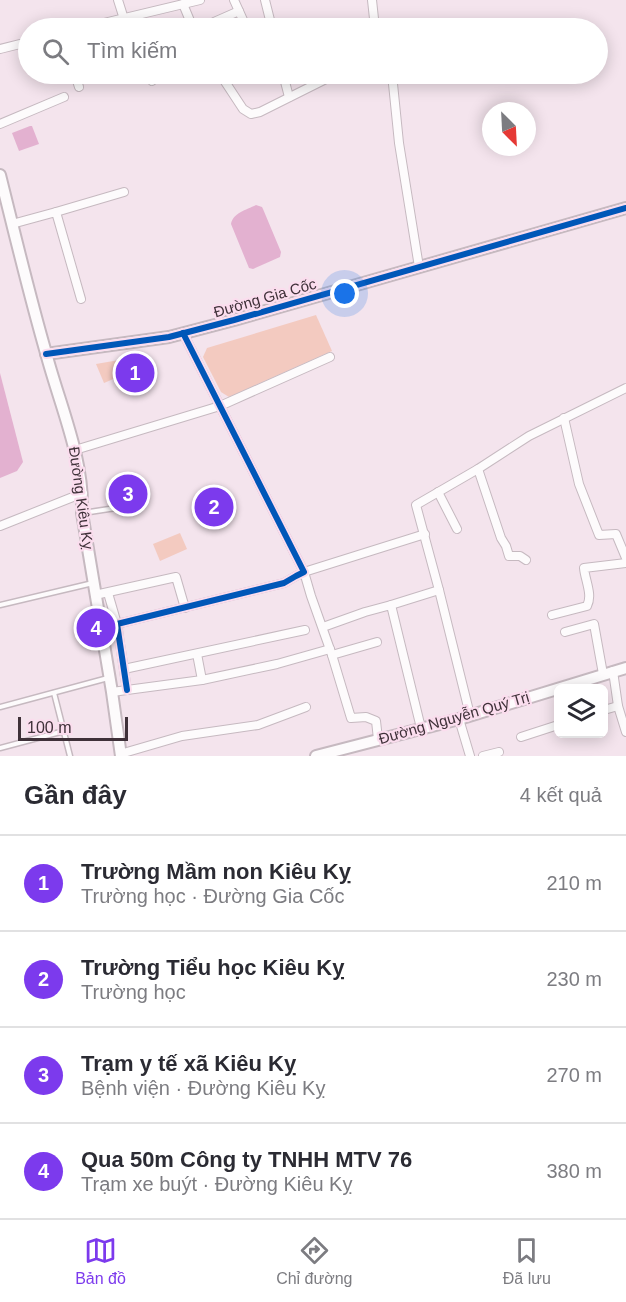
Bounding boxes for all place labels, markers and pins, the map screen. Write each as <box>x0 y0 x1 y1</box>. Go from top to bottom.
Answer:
pin: 1 <box>116 350 154 395</box>
pin: 3 <box>108 472 148 516</box>
pin: 2 <box>194 484 234 530</box>
pin: 4 <box>76 606 116 650</box>

